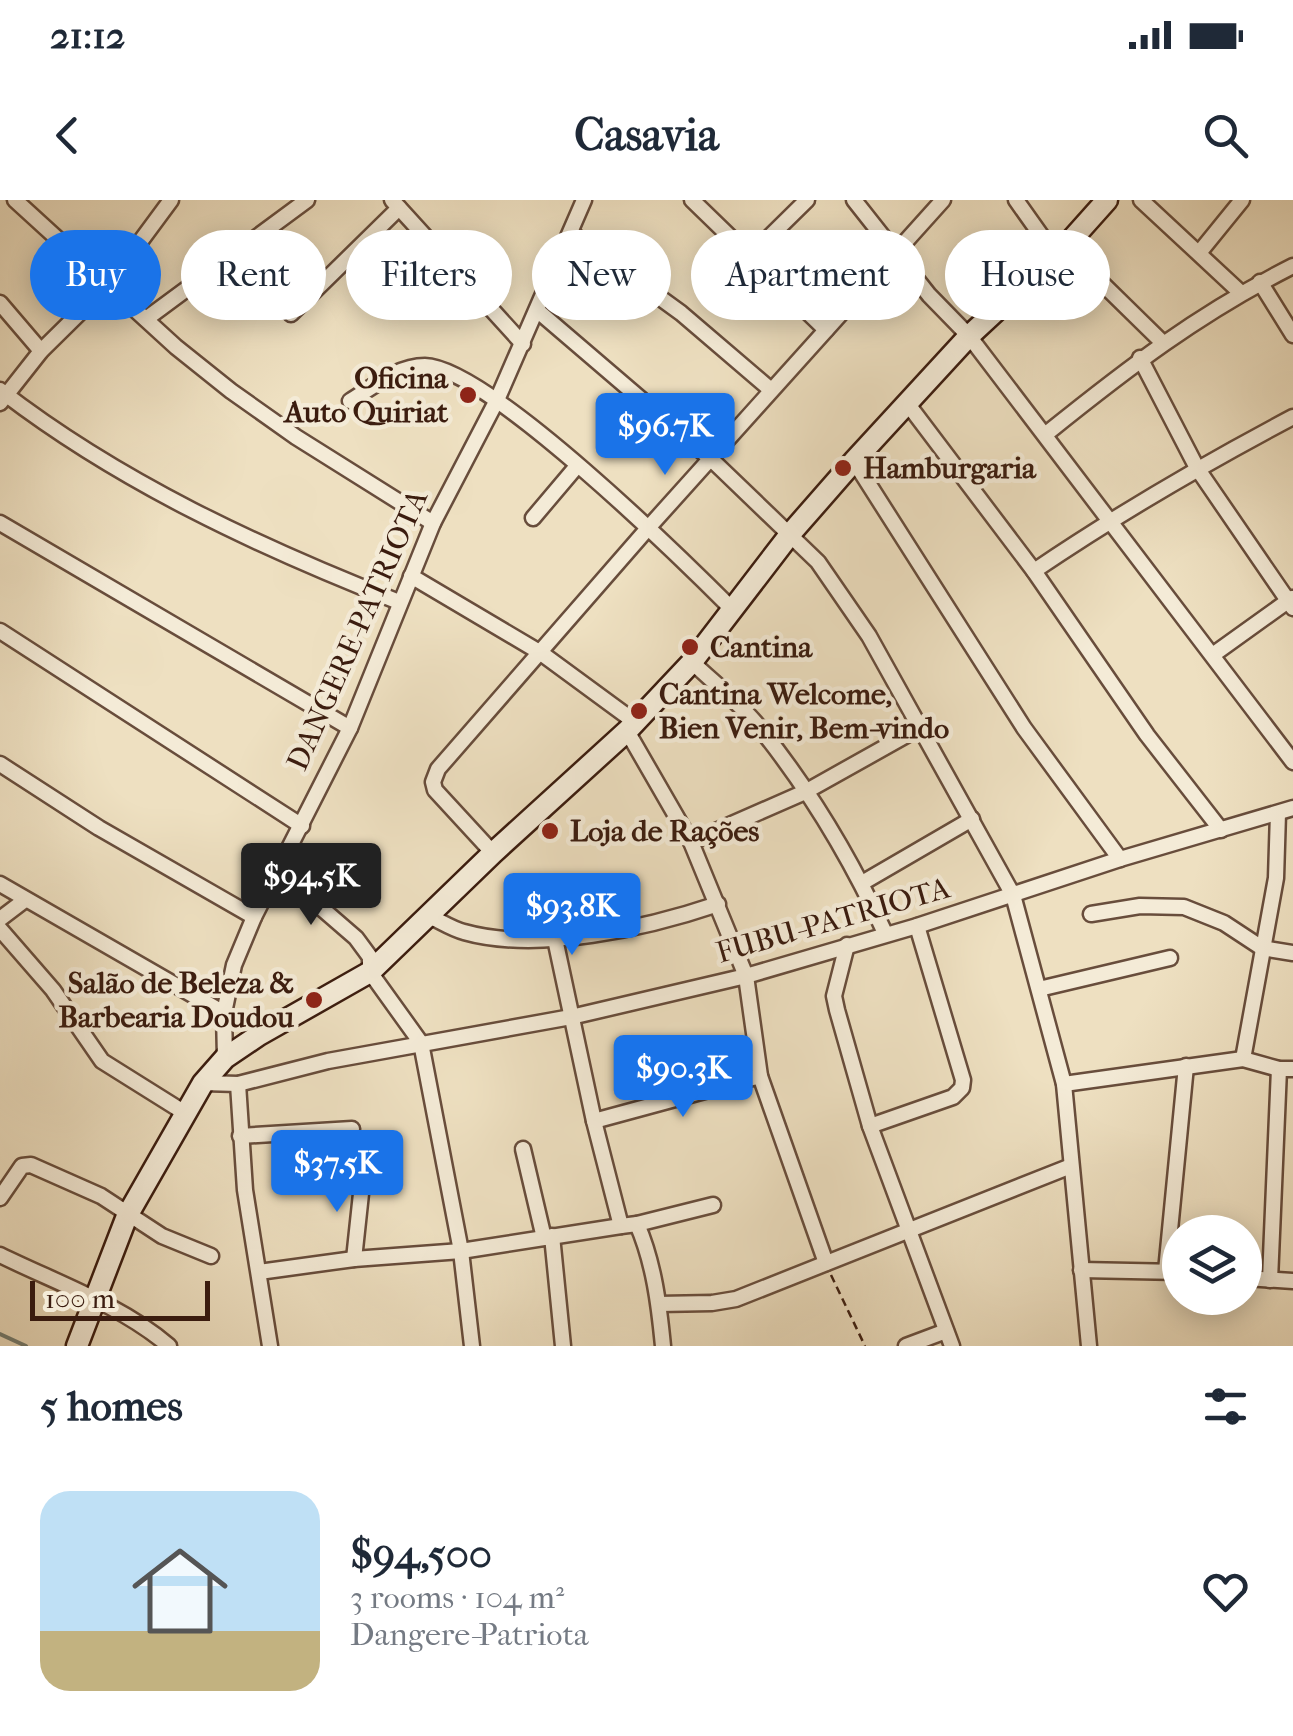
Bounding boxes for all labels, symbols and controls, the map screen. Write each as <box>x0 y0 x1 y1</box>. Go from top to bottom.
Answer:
text: 21:12 <box>50 13 125 58</box>
icon: back <box>40 108 95 163</box>
icon: search <box>1198 108 1253 163</box>
text: Casavia <box>574 109 719 162</box>
chip: Buy <box>30 230 161 320</box>
chip: Rent <box>181 230 326 320</box>
chip: Filters <box>346 230 512 320</box>
chip: New <box>532 230 671 320</box>
chip: Apartment <box>691 230 925 320</box>
chip: House <box>945 230 1110 320</box>
place label: Oficina Auto Quiriat <box>282 361 449 430</box>
marker: Oficina Auto Quiriat <box>457 384 479 406</box>
pin: $96.7K <box>584 393 746 478</box>
text: $96.7K <box>618 407 712 444</box>
place label: Hamburgaria <box>863 451 1037 486</box>
marker: Hamburgaria <box>832 457 854 479</box>
street label: DANGERE-PATRIOTA <box>280 484 435 776</box>
place label: Cantina <box>710 630 813 665</box>
marker: Cantina <box>679 636 701 658</box>
place label: Cantina Welcome, Bien Venir, Bem-vindo <box>659 677 949 746</box>
marker: Cantina Welcome, Bien Venir, Bem-vindo <box>628 700 650 722</box>
place label: Loja de Rações <box>570 814 759 849</box>
marker: Loja de Rações <box>539 820 561 842</box>
pin: $94.5K <box>230 843 392 928</box>
text: $94.5K <box>263 857 359 894</box>
street label: FUBU-PATRIOTA <box>712 870 955 971</box>
pin: $93.8K <box>491 873 653 958</box>
text: $93.8K <box>525 887 619 924</box>
place label: Salão de Beleza & Barbearia Doudou <box>59 966 295 1035</box>
marker: Salão de Beleza & Barbearia Doudou <box>303 989 325 1011</box>
pin: $90.3K <box>602 1035 764 1120</box>
text: $90.3K <box>636 1049 730 1086</box>
pin: $37.5K <box>256 1130 418 1215</box>
text: $37.5K <box>293 1144 381 1181</box>
map controls <box>1162 1215 1262 1315</box>
button: layers <box>1162 1215 1262 1315</box>
scale bar <box>30 1276 210 1320</box>
text: 100 m <box>45 1282 115 1315</box>
icon: filters <box>1198 1379 1253 1434</box>
text: 5 homes <box>40 1382 183 1431</box>
text: $94,500 <box>350 1530 492 1579</box>
icon: home <box>120 1531 240 1651</box>
icon: heart <box>1198 1564 1253 1619</box>
text: 3 rooms · 104 m² <box>350 1579 564 1616</box>
text: Dangere-Patriota <box>350 1616 589 1653</box>

